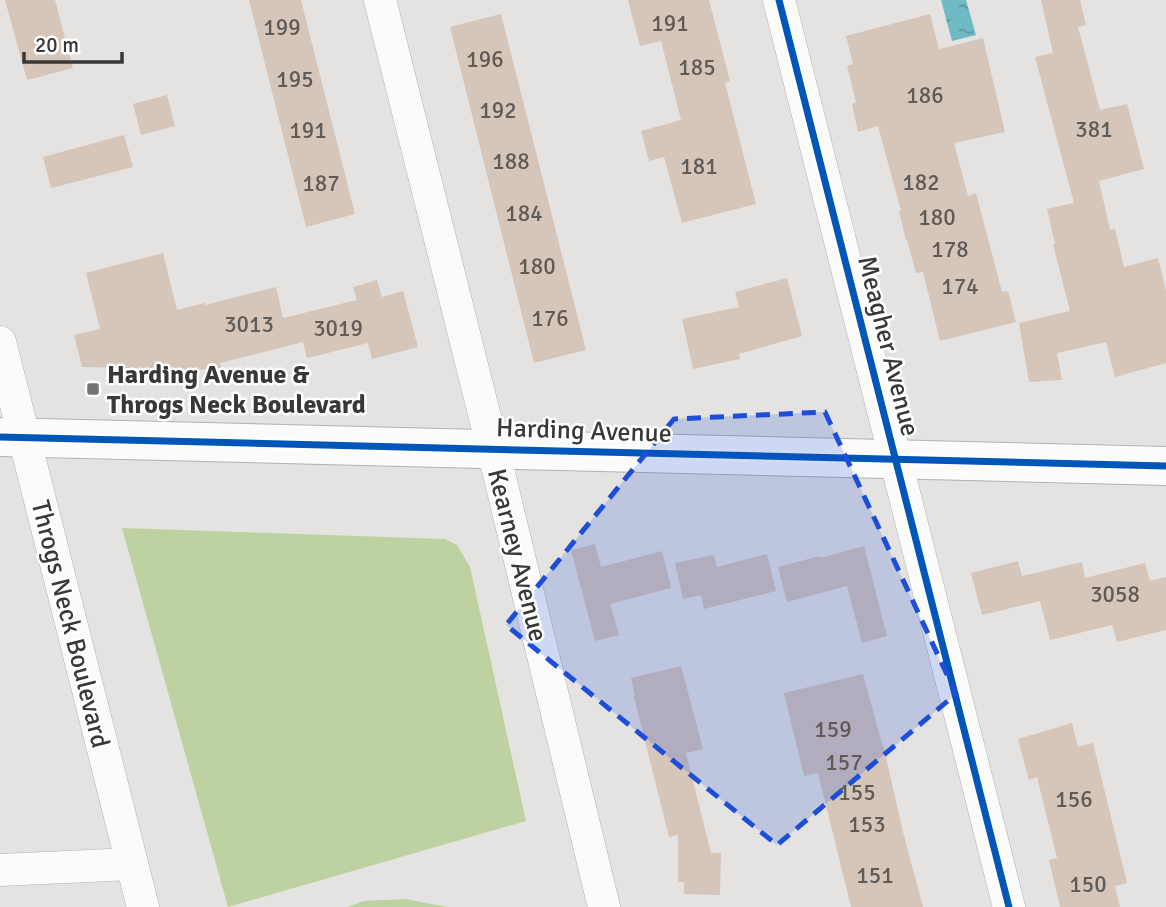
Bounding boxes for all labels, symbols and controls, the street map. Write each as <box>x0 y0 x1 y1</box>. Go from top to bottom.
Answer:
house number: 191 <box>651 9 689 38</box>
house number: 199 <box>263 13 301 42</box>
scale bar <box>24 21 122 65</box>
text: 20 m <box>35 32 79 58</box>
house number: 196 <box>466 45 504 74</box>
house number: 185 <box>678 53 716 82</box>
house number: 195 <box>276 65 314 94</box>
house number: 186 <box>906 81 944 110</box>
house number: 192 <box>479 96 517 125</box>
house number: 381 <box>1075 115 1113 144</box>
house number: 191 <box>289 116 327 145</box>
house number: 188 <box>492 147 530 176</box>
house number: 181 <box>680 152 718 181</box>
house number: 182 <box>902 168 940 197</box>
house number: 187 <box>302 169 340 198</box>
house number: 184 <box>505 199 543 228</box>
house number: 180 <box>918 203 956 232</box>
house number: 178 <box>931 235 969 264</box>
house number: 180 <box>518 252 556 281</box>
street label: Meagher Avenue <box>850 253 926 440</box>
house number: 174 <box>941 272 979 301</box>
house number: 176 <box>531 304 569 333</box>
house number: 3013 <box>224 310 274 339</box>
house number: 3019 <box>313 314 363 343</box>
place label: Harding Avenue & Throgs Neck Boulevard <box>107 359 366 421</box>
marker: Harding Avenue & Throgs Neck Boulevard <box>85 381 101 397</box>
street label: Harding Avenue <box>496 412 672 450</box>
street label: Kearney Avenue <box>480 466 554 645</box>
street label: Throgs Neck Boulevard <box>24 497 116 751</box>
house number: 3058 <box>1090 580 1140 609</box>
house number: 159 <box>814 715 852 744</box>
house number: 157 <box>825 748 863 777</box>
house number: 155 <box>838 778 876 807</box>
house number: 156 <box>1055 785 1093 814</box>
house number: 153 <box>848 810 886 839</box>
house number: 151 <box>856 861 894 890</box>
house number: 150 <box>1069 870 1107 899</box>

